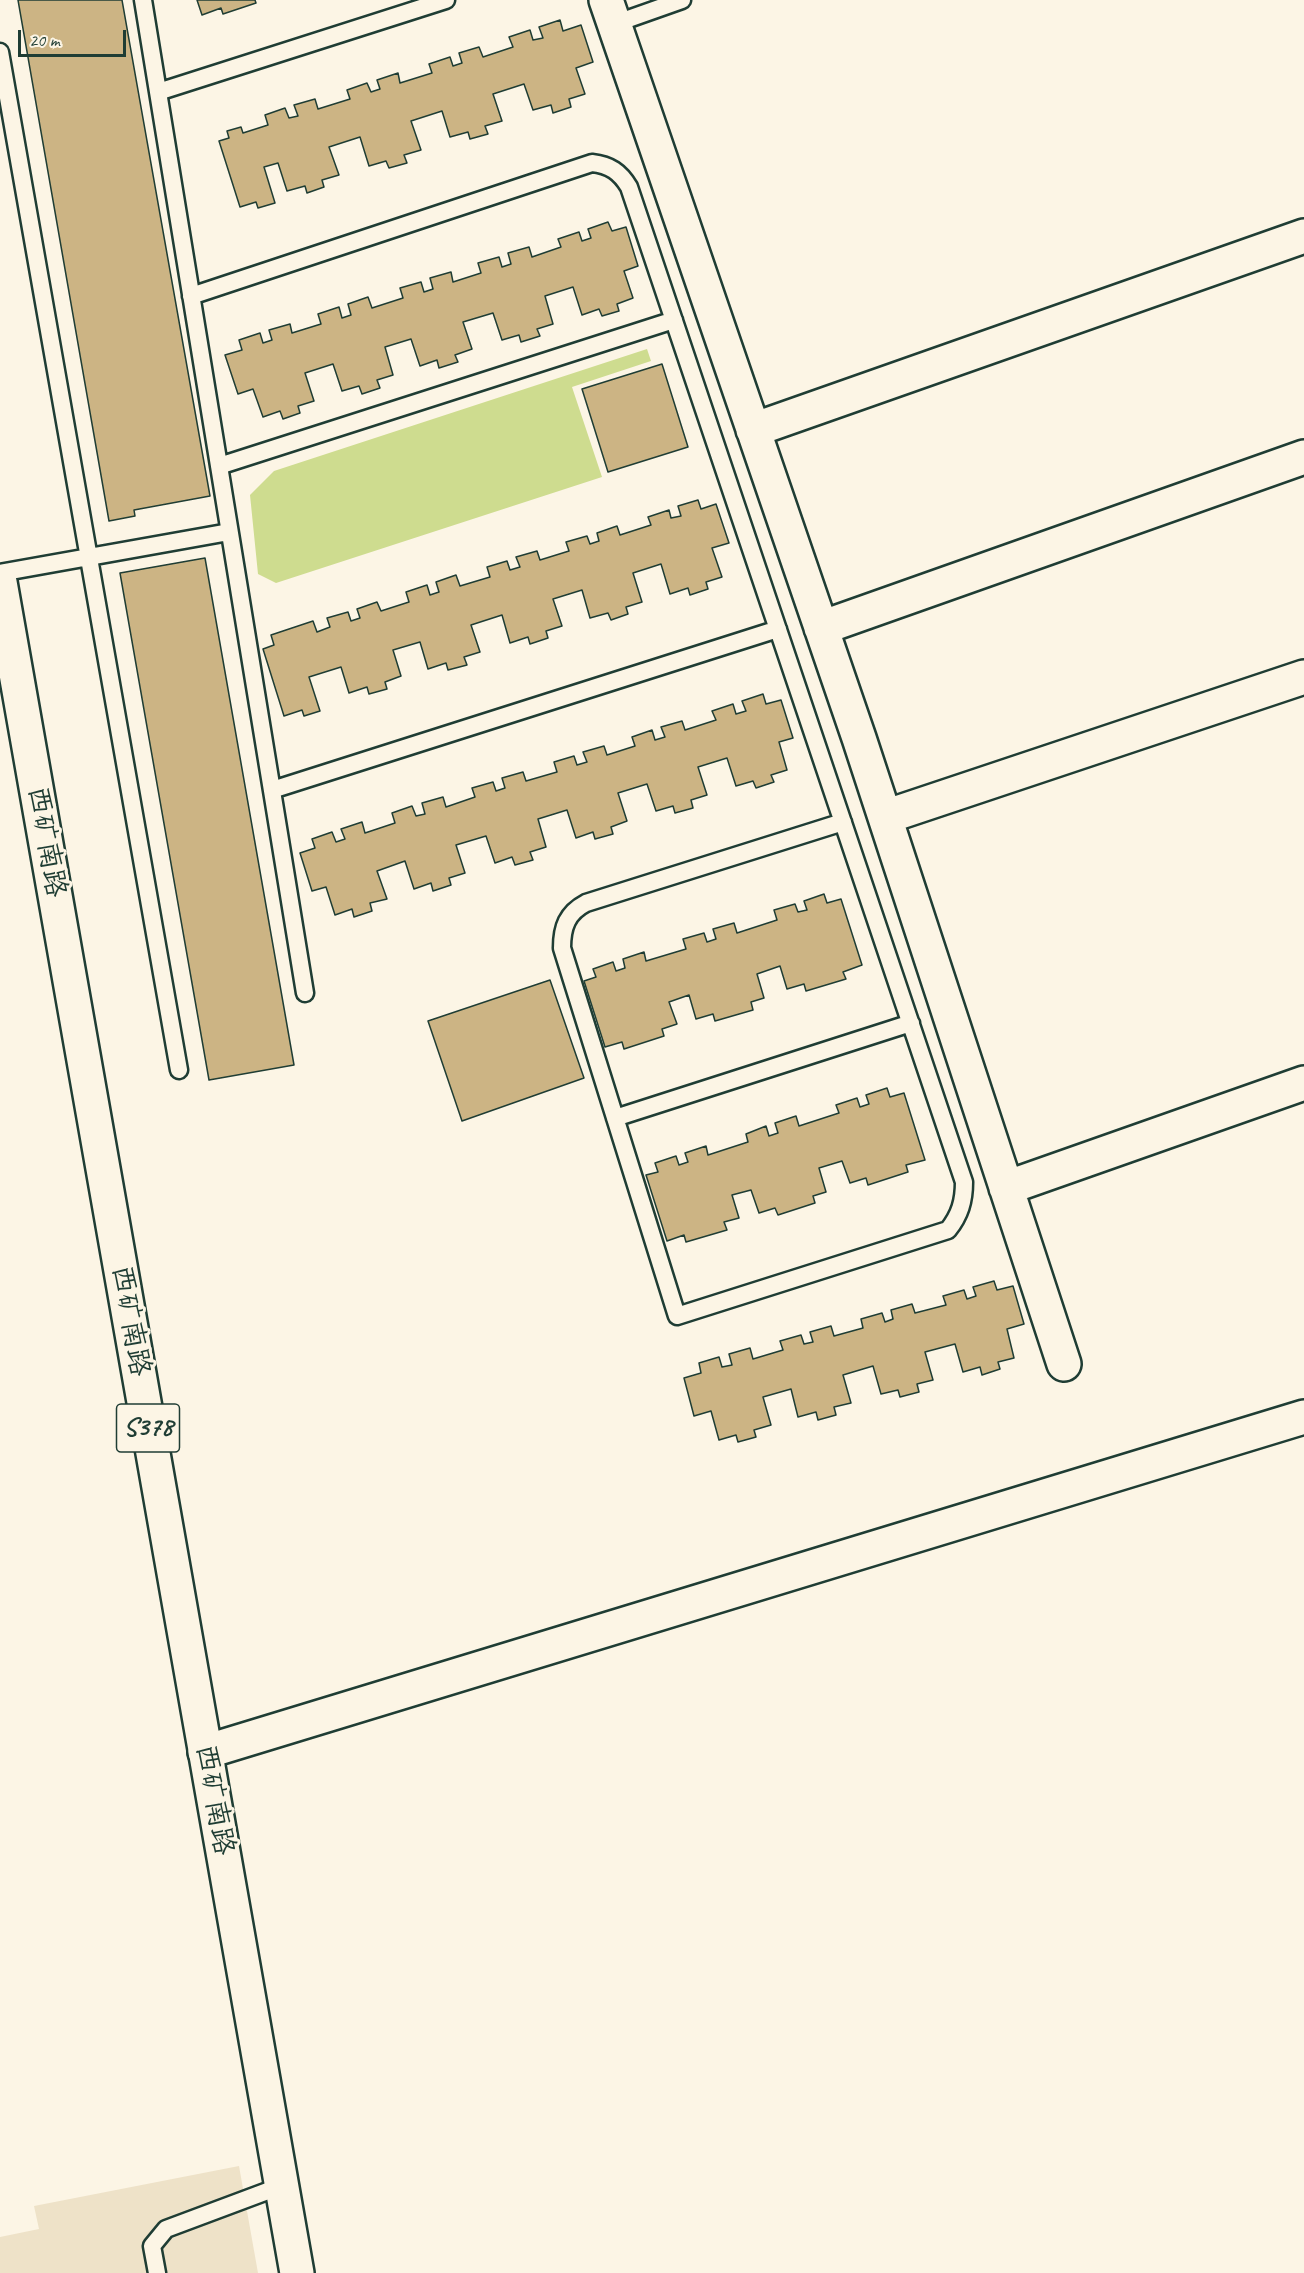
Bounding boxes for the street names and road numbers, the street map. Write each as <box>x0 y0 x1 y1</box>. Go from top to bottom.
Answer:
street label: 西矿南路 <box>20 784 72 900</box>
street label: 西矿南路 <box>104 1263 156 1379</box>
road number: S378 <box>116 1404 180 1452</box>
street label: 西矿南路 <box>188 1742 240 1858</box>

